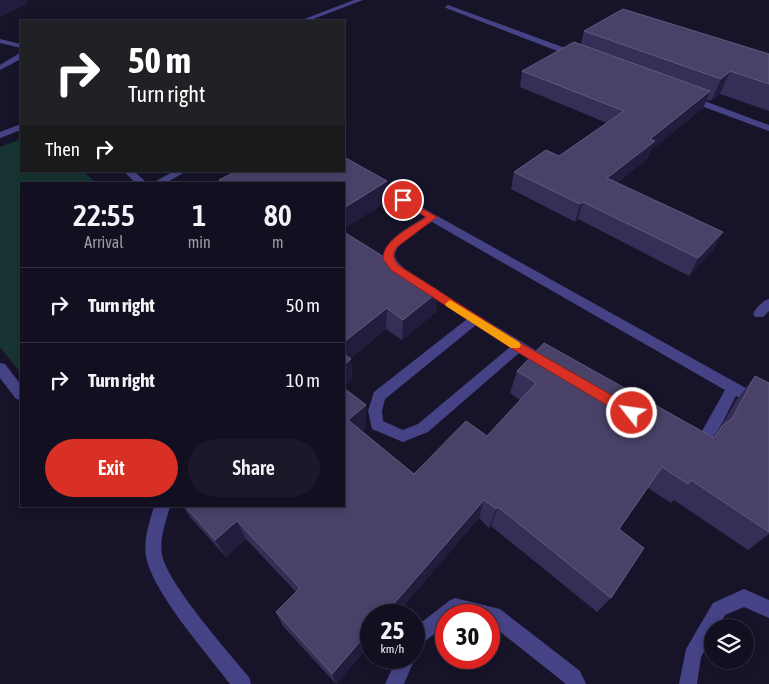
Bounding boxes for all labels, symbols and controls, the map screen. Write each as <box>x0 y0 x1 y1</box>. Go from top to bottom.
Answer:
icon: right <box>45 40 110 105</box>
text: 50 m <box>128 40 191 80</box>
text: Turn right <box>128 81 205 107</box>
icon: right <box>90 135 118 163</box>
text: Then <box>45 138 80 160</box>
pin <box>382 179 424 221</box>
icon: arrive <box>389 186 417 214</box>
text: 22:55 <box>73 198 135 232</box>
text: 1 <box>192 198 206 232</box>
text: 80 <box>264 198 292 232</box>
text: Arrival <box>84 233 123 251</box>
text: min <box>188 233 211 251</box>
text: m <box>272 233 284 251</box>
icon: right <box>45 291 73 319</box>
text: Turn right <box>88 294 155 316</box>
text: 50 m <box>286 294 320 316</box>
icon: right <box>45 366 73 394</box>
text: Turn right <box>88 369 155 391</box>
text: 10 m <box>286 369 320 391</box>
position arrow <box>605 386 657 438</box>
button: Exit <box>45 439 178 497</box>
button: Share <box>188 439 320 497</box>
speed limit sign: 30 <box>435 604 500 669</box>
text: 25 <box>381 616 404 644</box>
map controls <box>704 619 754 669</box>
button: layers <box>704 619 754 669</box>
text: km/h <box>381 642 404 656</box>

